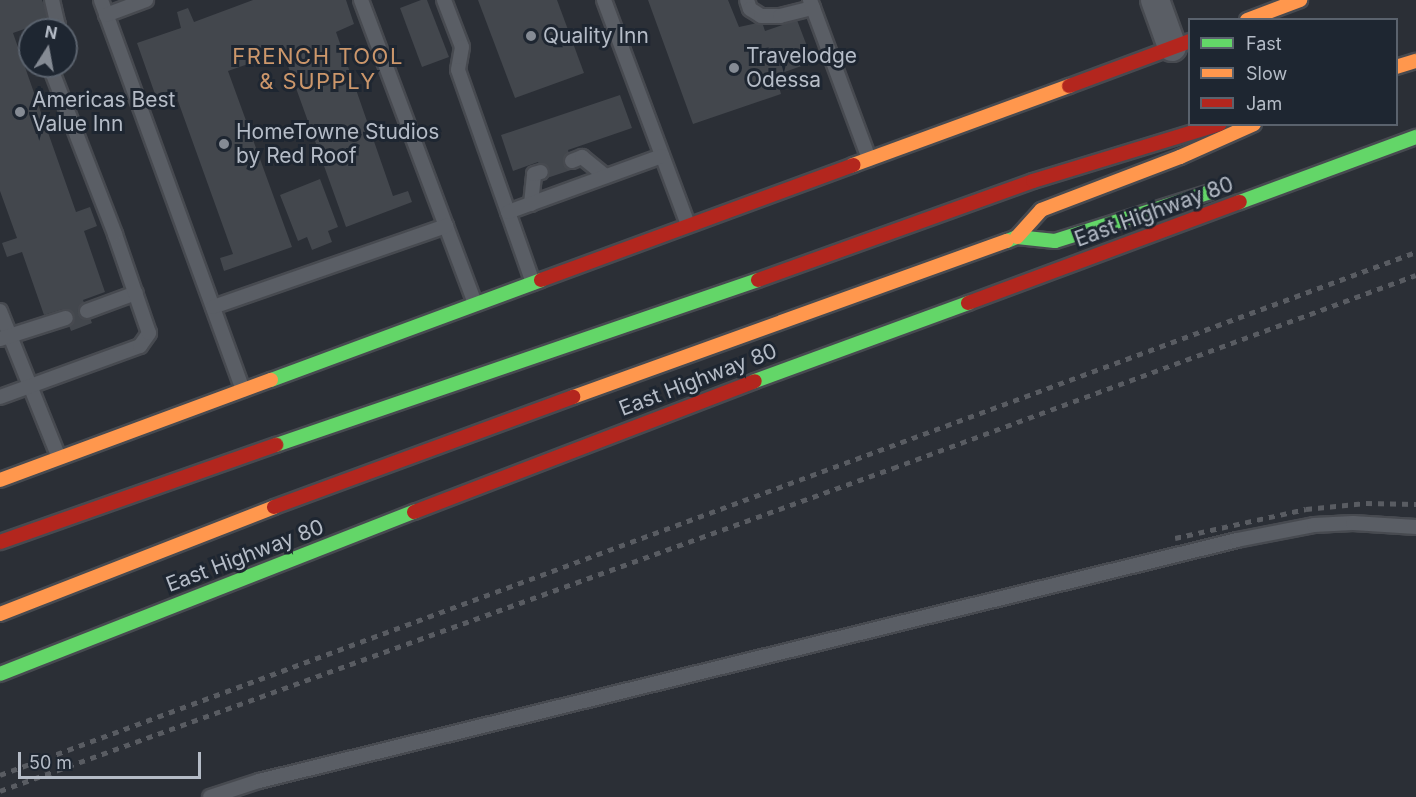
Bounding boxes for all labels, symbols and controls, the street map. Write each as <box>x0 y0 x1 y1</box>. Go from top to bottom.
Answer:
north arrow <box>18 18 78 78</box>
legend <box>1188 18 1398 126</box>
text: N <box>43 21 59 43</box>
place label: Quality Inn <box>543 23 649 49</box>
marker: Quality Inn <box>524 29 538 43</box>
text: Fast <box>1246 33 1282 54</box>
district label: FRENCH TOOL & SUPPLY <box>232 43 404 94</box>
place label: Travelodge Odessa <box>746 43 857 93</box>
marker: Travelodge Odessa <box>727 61 741 75</box>
text: Slow <box>1246 63 1287 84</box>
place label: Americas Best Value Inn <box>32 87 175 137</box>
text: Jam <box>1246 93 1282 114</box>
marker: Americas Best Value Inn <box>13 105 27 119</box>
place label: HomeTowne Studios by Red Roof <box>236 119 439 169</box>
marker: HomeTowne Studios by Red Roof <box>217 137 231 151</box>
street label: East Highway 80 <box>1071 172 1237 252</box>
street label: East Highway 80 <box>616 338 780 422</box>
street label: East Highway 80 <box>163 514 327 598</box>
scale bar <box>21 740 204 778</box>
text: 50 m <box>29 752 72 773</box>

